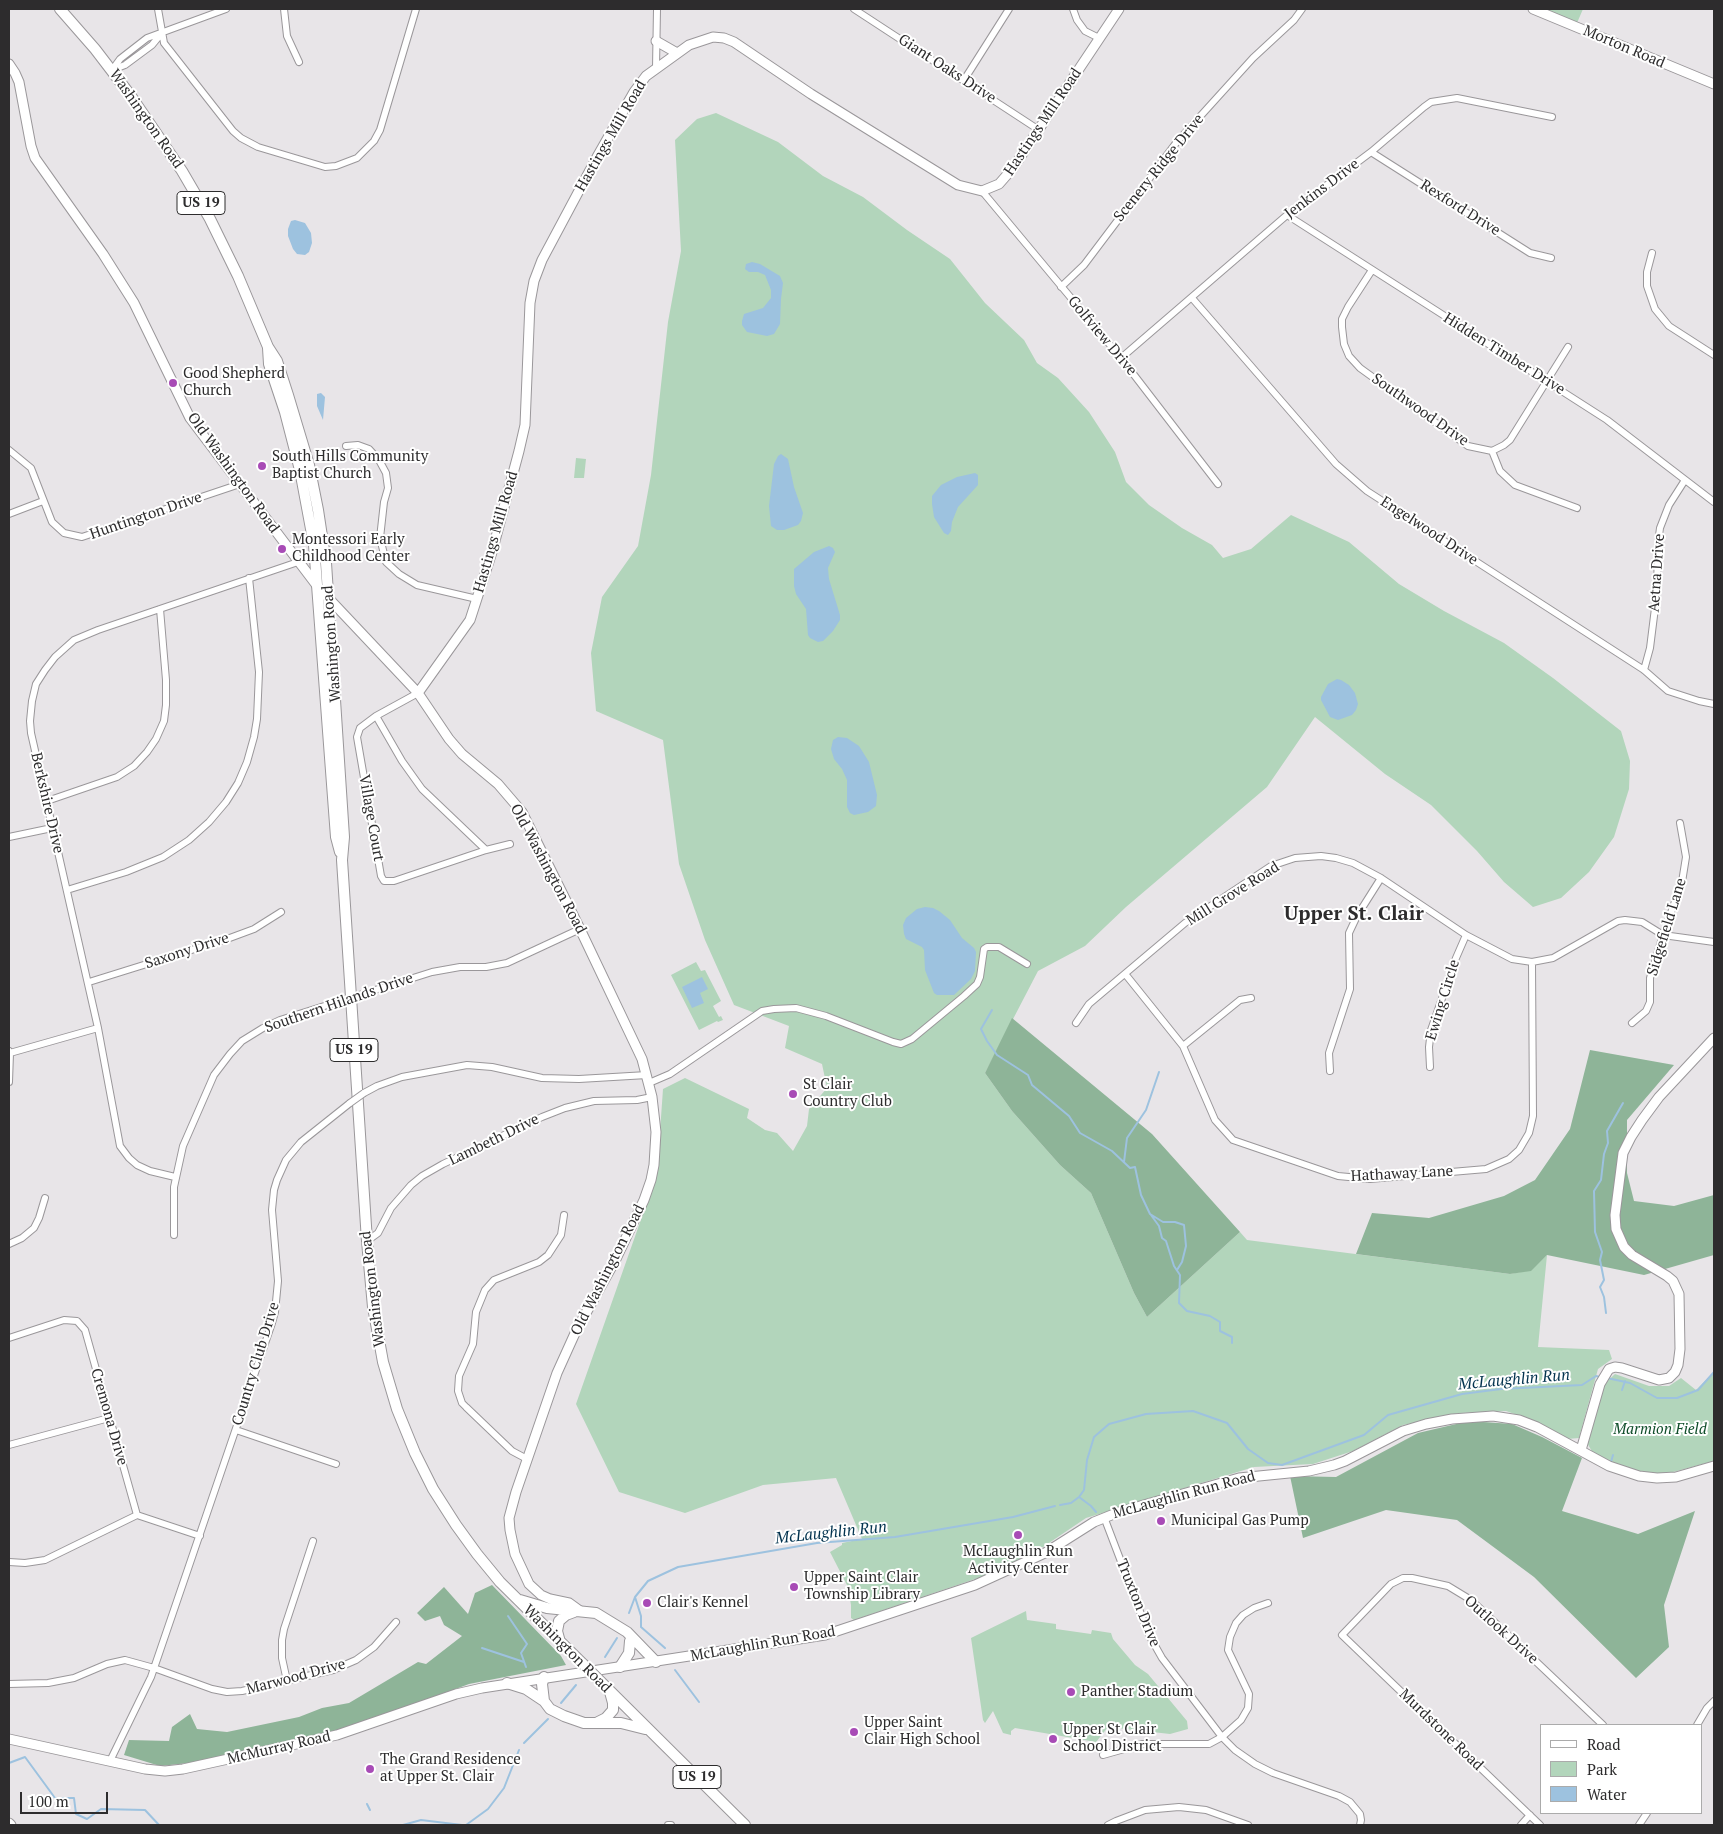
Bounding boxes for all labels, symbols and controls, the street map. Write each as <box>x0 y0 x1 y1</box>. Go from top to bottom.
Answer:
street label: Morton Road <box>1580 22 1668 72</box>
street label: Giant Oaks Drive <box>895 31 999 107</box>
street label: Hastings Mill Road <box>1000 65 1086 179</box>
street label: Washington Road <box>105 66 187 172</box>
street label: Hastings Mill Road <box>572 77 650 195</box>
street label: Scenery Ridge Drive <box>1110 111 1208 225</box>
street label: Jenkins Drive <box>1281 155 1363 223</box>
street label: Rexford Drive <box>1417 176 1503 240</box>
road number: US 19 <box>177 192 225 214</box>
street label: Golfview Drive <box>1064 293 1140 379</box>
street label: Hidden Timber Drive <box>1440 309 1568 399</box>
place label: Good Shepherd Church <box>183 365 285 400</box>
street label: Southwood Drive <box>1368 370 1472 450</box>
marker: Good Shepherd Church <box>167 377 179 389</box>
street label: Old Washington Road <box>183 409 283 537</box>
place label: South Hills Community Baptist Church <box>272 448 428 483</box>
marker: South Hills Community Baptist Church <box>256 460 268 472</box>
street label: Hastings Mill Road <box>470 469 522 595</box>
street label: Huntington Drive <box>88 488 204 544</box>
street label: Engelwood Drive <box>1377 493 1481 569</box>
place label: Montessori Early Childhood Center <box>292 531 410 566</box>
street label: Aetna Drive <box>1645 533 1669 613</box>
marker: Montessori Early Childhood Center <box>276 543 288 555</box>
street label: Washington Road <box>319 585 345 703</box>
street label: Berkshire Drive <box>27 751 67 855</box>
street label: Village Court <box>354 773 388 863</box>
street label: Old Washington Road <box>506 801 590 937</box>
street label: Mill Grove Road <box>1183 858 1283 930</box>
street label: Sidgefield Lane <box>1644 876 1690 978</box>
district label: Upper St. Clair <box>1284 902 1424 926</box>
street label: Saxony Drive <box>143 929 231 973</box>
street label: Ewing Circle <box>1422 957 1464 1043</box>
street label: Southern Hilands Drive <box>262 969 416 1037</box>
road number: US 19 <box>330 1038 378 1062</box>
place label: St Clair Country Club <box>803 1076 892 1111</box>
marker: St Clair Country Club <box>787 1088 799 1100</box>
street label: Lambeth Drive <box>446 1110 542 1170</box>
street label: Hathaway Lane <box>1350 1162 1454 1186</box>
street label: Old Washington Road <box>567 1201 649 1339</box>
street label: Washington Road <box>357 1230 389 1348</box>
street label: Country Club Drive <box>229 1300 283 1428</box>
street label: Cremona Drive <box>87 1366 131 1468</box>
water label: McLaughlin Run <box>1457 1366 1571 1394</box>
park label: Marmion Field <box>1613 1421 1707 1439</box>
street label: McLaughlin Run Road <box>1111 1467 1257 1523</box>
place label: Municipal Gas Pump <box>1171 1512 1309 1530</box>
marker: Municipal Gas Pump <box>1155 1515 1167 1527</box>
water label: McLaughlin Run <box>774 1518 888 1548</box>
marker: McLaughlin Run Activity Center <box>1012 1529 1024 1541</box>
place label: McLaughlin Run Activity Center <box>963 1543 1073 1578</box>
street label: Truxton Drive <box>1112 1556 1164 1650</box>
place label: Upper Saint Clair Township Library <box>804 1569 920 1604</box>
marker: Upper Saint Clair Township Library <box>788 1581 800 1593</box>
street label: Outlook Drive <box>1460 1592 1542 1668</box>
place label: Clair's Kennel <box>657 1594 748 1612</box>
marker: Clair's Kennel <box>641 1597 653 1609</box>
street label: Washington Road <box>519 1601 615 1697</box>
street label: McLaughlin Run Road <box>689 1622 837 1666</box>
street label: Marwood Drive <box>245 1655 347 1699</box>
place label: Panther Stadium <box>1081 1683 1193 1701</box>
street label: Murdstone Road <box>1395 1685 1487 1775</box>
marker: Panther Stadium <box>1065 1686 1077 1698</box>
place label: Upper Saint Clair High School <box>864 1714 980 1749</box>
place label: Upper St Clair School District <box>1063 1721 1162 1756</box>
legend <box>1540 1724 1703 1814</box>
marker: Upper Saint Clair High School <box>848 1726 860 1738</box>
street label: McMurray Road <box>226 1727 332 1769</box>
marker: Upper St Clair School District <box>1047 1733 1059 1745</box>
text: Road <box>1587 1734 1620 1754</box>
place label: The Grand Residence at Upper St. Clair <box>380 1751 521 1786</box>
text: Park <box>1587 1759 1617 1779</box>
marker: The Grand Residence at Upper St. Clair <box>364 1763 376 1775</box>
road number: US 19 <box>673 1765 721 1788</box>
scale bar <box>22 1782 110 1814</box>
text: Water <box>1587 1784 1626 1804</box>
text: 100 m <box>28 1791 69 1811</box>

